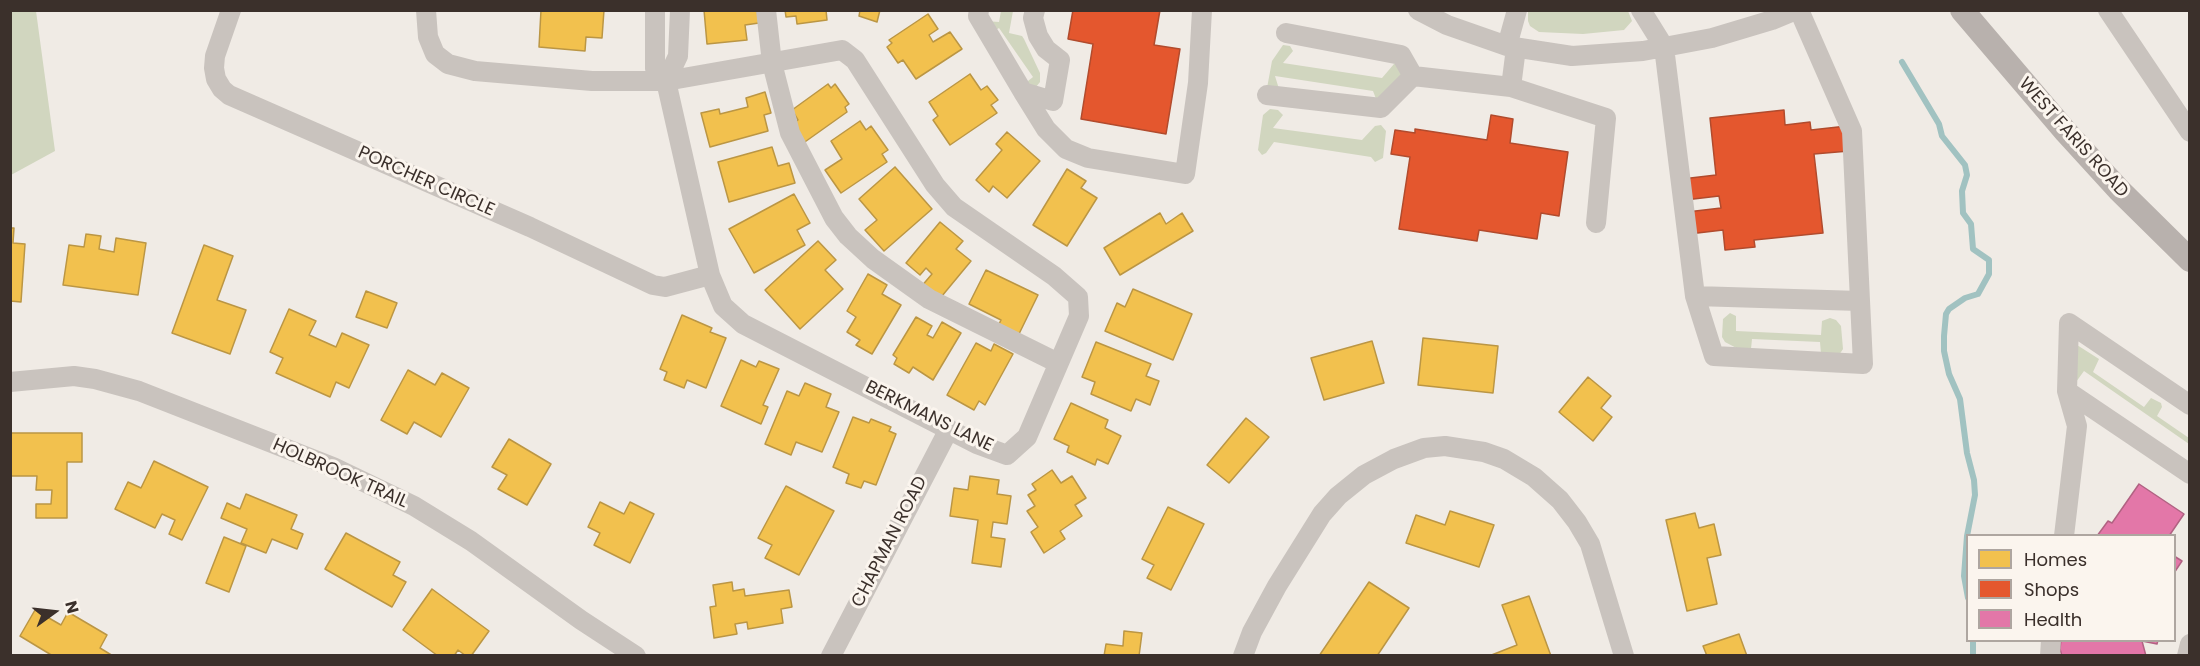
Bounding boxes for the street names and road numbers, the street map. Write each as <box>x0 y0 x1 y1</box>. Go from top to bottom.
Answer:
street label: WEST FARIS ROAD <box>2014 74 2132 202</box>
street label: PORCHER CIRCLE <box>354 142 498 222</box>
street label: BERKMANS LANE <box>862 377 996 457</box>
street label: HOLBROOK TRAIL <box>269 435 411 513</box>
street label: CHAPMAN ROAD <box>848 473 932 611</box>

